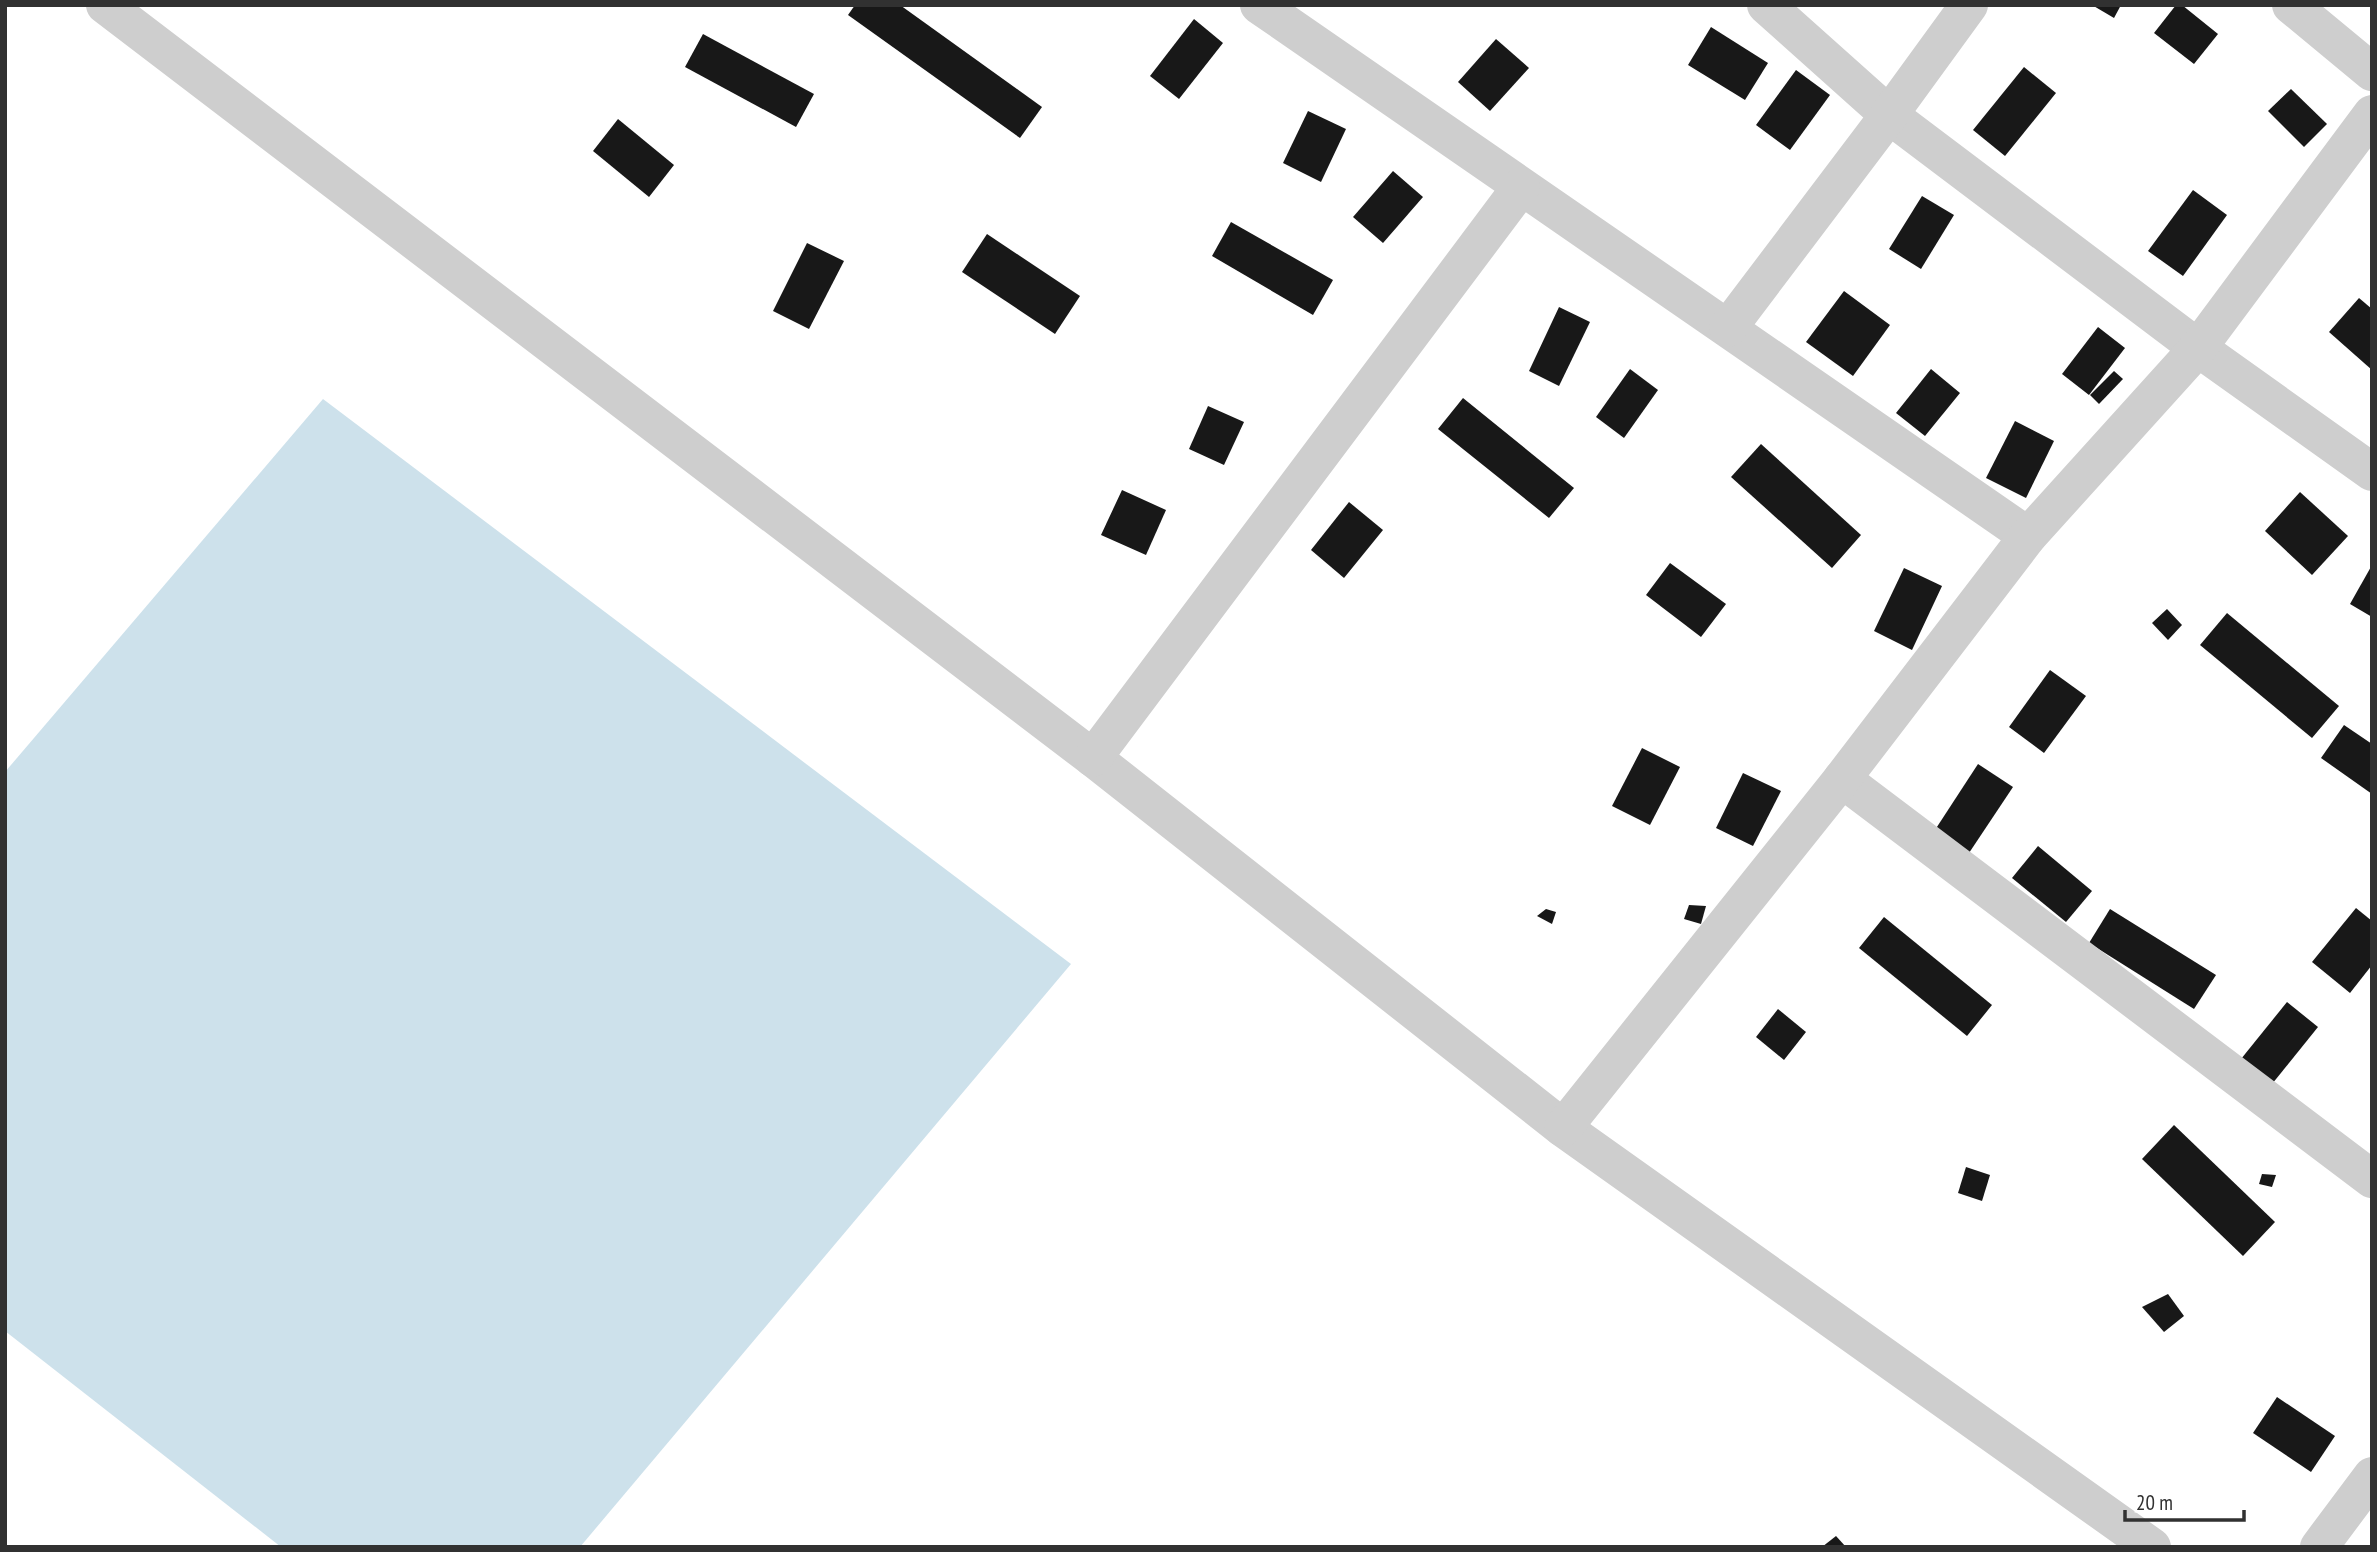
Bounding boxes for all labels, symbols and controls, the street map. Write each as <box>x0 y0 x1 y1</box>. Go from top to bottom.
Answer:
scale bar <box>2125 1478 2244 1522</box>
text: 20 m <box>2136 1489 2173 1516</box>

